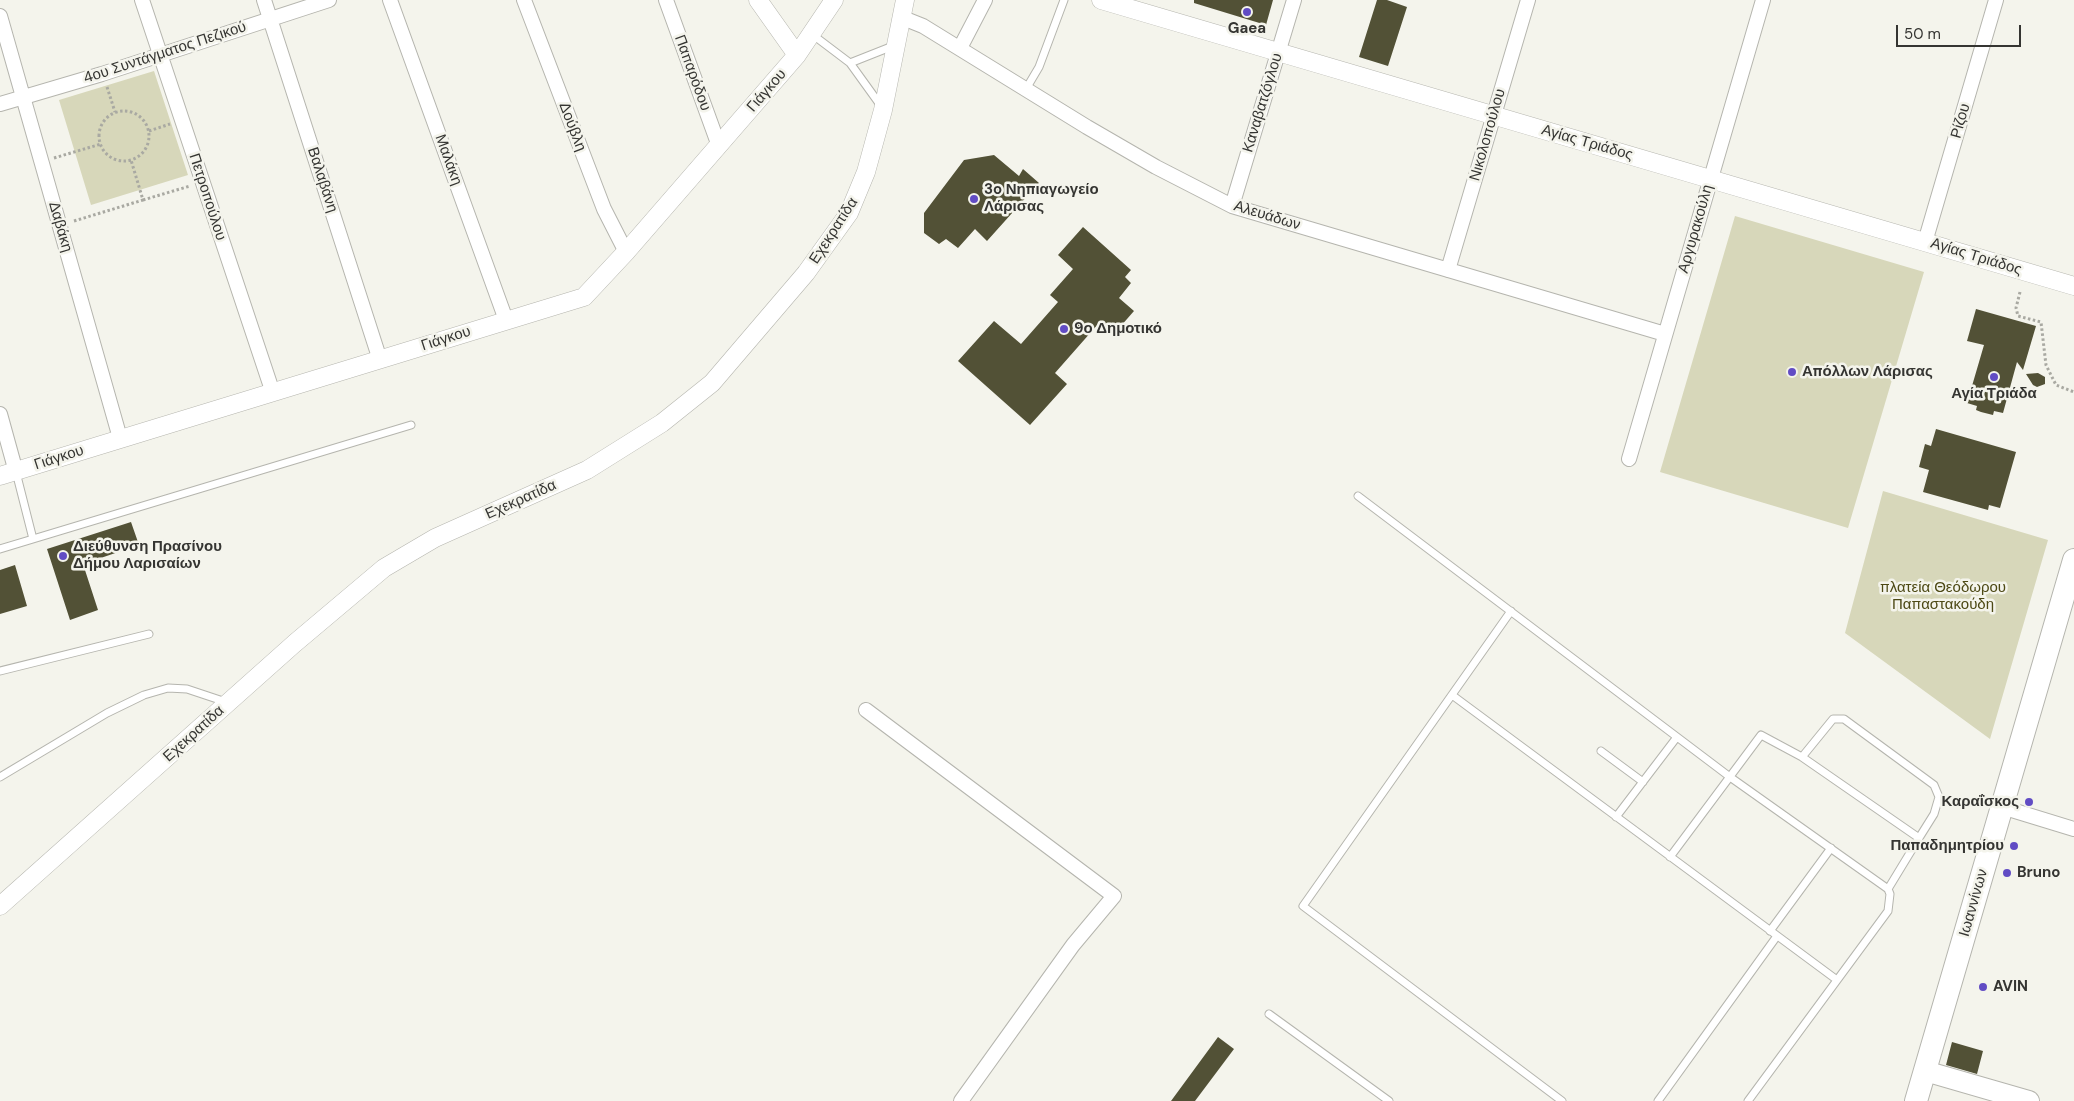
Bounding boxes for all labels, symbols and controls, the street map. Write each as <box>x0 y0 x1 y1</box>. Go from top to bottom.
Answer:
marker: Gaea <box>1241 6 1253 18</box>
scale bar <box>1899 15 2024 47</box>
street label: 4ου Συντάγματος Πεζικού <box>81 18 249 88</box>
place label: Gaea <box>1228 20 1266 38</box>
text: 50 m <box>1904 24 1941 44</box>
street label: Παπαρόδου <box>670 33 714 113</box>
street label: Καναβατζόγλου <box>1239 51 1287 155</box>
street label: Γιάγκου <box>743 66 791 116</box>
street label: Νικολοπούλου <box>1466 87 1510 183</box>
street label: Δούβλη <box>554 100 590 154</box>
street label: Ρίζου <box>1947 101 1975 141</box>
street label: Αγίας Τριάδος <box>1539 121 1635 165</box>
street label: Μαλάκη <box>430 132 466 188</box>
street label: Βαλαβάνη <box>303 145 341 215</box>
street label: Πετροπούλου <box>184 151 230 243</box>
place label: 3o Νηπιαγωγείο Λάρισας <box>984 181 1099 216</box>
street label: Αργυρακούλη <box>1675 183 1717 275</box>
marker: 3o Νηπιαγωγείο Λάρισας <box>968 193 980 205</box>
street label: Εχεκρατίδα <box>806 194 862 268</box>
street label: Αλευάδων <box>1232 197 1302 235</box>
street label: Δαβάκη <box>44 200 76 254</box>
street label: Αγίας Τριάδος <box>1928 235 2024 279</box>
place label: 9ο Δημοτικό <box>1074 320 1162 338</box>
street label: Γιάγκου <box>419 323 473 355</box>
marker: 9ο Δημοτικό <box>1058 323 1070 335</box>
place label: Απόλλων Λάρισας <box>1802 363 1933 381</box>
marker: Απόλλων Λάρισας <box>1786 366 1798 378</box>
marker: Αγία Τριάδα <box>1988 371 2000 383</box>
place label: Αγία Τριάδα <box>1951 385 2037 403</box>
street label: Γιάγκου <box>32 442 86 474</box>
street label: Εχεκρατίδα <box>483 476 559 524</box>
place label: Διεύθυνση Πρασίνου Δήμου Λαρισαίων <box>73 538 222 573</box>
marker: Διεύθυνση Πρασίνου Δήμου Λαρισαίων <box>57 550 69 562</box>
park label: πλατεία Θεόδωρου Παπαστακούδη <box>1880 579 2006 614</box>
street label: Εχεκρατίδα <box>160 702 228 766</box>
place label: Καραΐσκος <box>1942 793 2019 811</box>
marker: Καραΐσκος <box>2023 796 2035 808</box>
place label: Παπαδημητρίου <box>1890 837 2004 855</box>
marker: Παπαδημητρίου <box>2008 840 2020 852</box>
place label: Bruno <box>2017 864 2060 882</box>
street label: Ιωαννίνων <box>1956 867 1992 939</box>
marker: Bruno <box>2001 867 2013 879</box>
place label: AVIN <box>1993 978 2028 996</box>
marker: AVIN <box>1977 981 1989 993</box>

